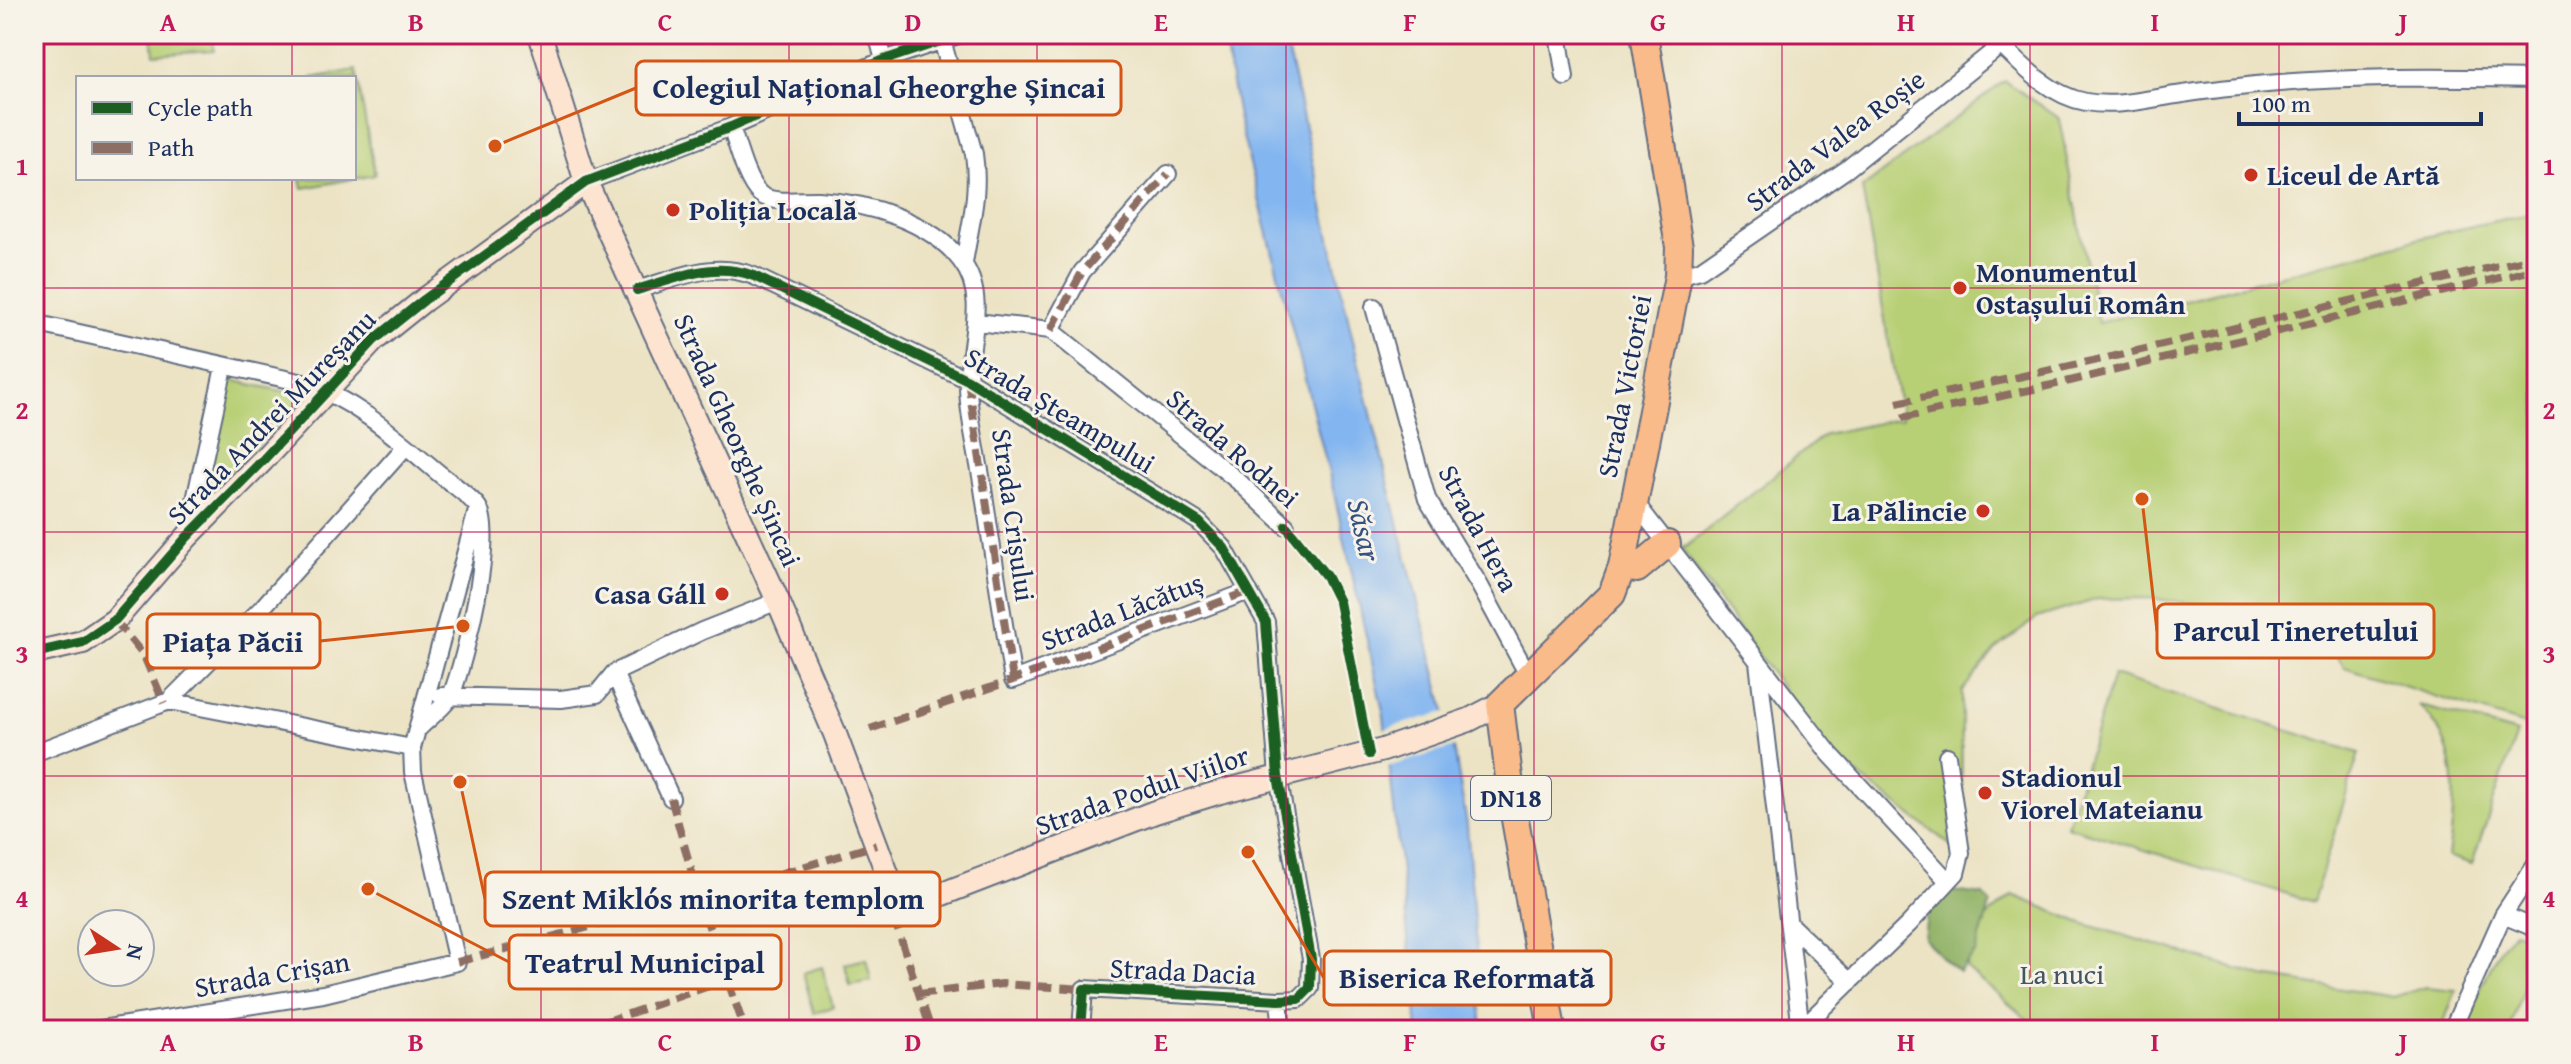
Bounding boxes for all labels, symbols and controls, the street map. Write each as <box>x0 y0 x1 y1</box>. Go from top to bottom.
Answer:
text: A <box>160 2 177 41</box>
text: B <box>408 2 424 41</box>
text: C <box>658 2 672 41</box>
text: D <box>905 2 921 41</box>
text: E <box>1154 2 1168 41</box>
text: F <box>1403 2 1417 41</box>
text: G <box>1650 2 1666 41</box>
text: H <box>1897 2 1915 41</box>
text: I <box>2151 2 2159 41</box>
text: J <box>2395 2 2408 41</box>
street label: Strada Valea Roșie <box>1736 58 1933 221</box>
callout: Colegiul Național Gheorghe Șincai <box>636 61 1121 115</box>
text: Colegiul Național Gheorghe Șincai <box>653 65 1105 109</box>
legend <box>76 76 356 180</box>
scale bar <box>2239 76 2481 126</box>
text: 100 m <box>2251 86 2311 121</box>
text: Cycle path <box>148 90 253 125</box>
text: Path <box>148 130 195 165</box>
text: 1 <box>15 146 29 185</box>
text: 1 <box>2542 146 2556 185</box>
place label: Liceul de Artă <box>2267 154 2440 195</box>
marker: Liceul de Artă <box>2242 166 2260 184</box>
place label: Poliția Locală <box>689 189 858 230</box>
marker: Poliția Locală <box>664 201 682 219</box>
place label: Monumentul Ostașului Român <box>1976 251 2186 324</box>
marker: Monumentul Ostașului Român <box>1951 279 1969 297</box>
street label: Strada Victoriei <box>1586 291 1661 481</box>
street label: Strada Andrei Mureșanu <box>157 300 385 534</box>
street label: Strada Gheorghe Șincai <box>664 307 813 573</box>
street label: Strada Șteampului <box>957 336 1164 483</box>
street label: Strada Rodnei <box>1158 378 1309 517</box>
text: 2 <box>15 390 29 429</box>
text: 2 <box>2542 390 2556 429</box>
street label: Strada Crișului <box>982 426 1047 604</box>
street label: Strada Hera <box>1429 457 1530 599</box>
place label: La Pălincie <box>1832 490 1967 531</box>
water label: Săsar <box>1336 494 1394 566</box>
marker: La Pălincie <box>1974 502 1992 520</box>
street label: Strada Lăcătuș <box>1035 561 1209 660</box>
place label: Casa Gáll <box>595 573 706 614</box>
marker: Casa Gáll <box>713 585 731 603</box>
callout: Parcul Tineretului <box>2157 604 2434 658</box>
text: Parcul Tineretului <box>2173 608 2419 652</box>
callout: Piața Păcii <box>147 614 320 668</box>
text: Piața Păcii <box>163 619 303 663</box>
text: 3 <box>15 634 29 673</box>
text: 3 <box>2542 634 2556 673</box>
street label: Strada Podul Viilor <box>1029 734 1255 845</box>
place label: Stadionul Viorel Mateianu <box>2001 756 2203 829</box>
road number: DN18 <box>1471 776 1551 820</box>
marker: Stadionul Viorel Mateianu <box>1976 784 1994 802</box>
callout: Szent Miklós minorita templom <box>485 872 940 926</box>
text: Szent Miklós minorita templom <box>502 876 924 920</box>
text: 4 <box>15 878 29 917</box>
text: 4 <box>2542 878 2556 917</box>
north arrow <box>76 908 156 988</box>
callout: Teatrul Municipal <box>509 935 781 989</box>
street label: Strada Crișan <box>191 940 353 1007</box>
text: Teatrul Municipal <box>525 940 765 984</box>
text: N <box>118 942 153 963</box>
street label: Strada Dacia <box>1109 946 1258 995</box>
callout: Biserica Reformată <box>1324 951 1611 1005</box>
park label: La nuci <box>2020 953 2104 994</box>
text: Biserica Reformată <box>1339 955 1595 999</box>
text: A <box>160 1022 177 1061</box>
text: B <box>408 1022 424 1061</box>
text: C <box>658 1022 672 1061</box>
text: D <box>905 1022 921 1061</box>
text: E <box>1154 1022 1168 1061</box>
text: F <box>1403 1022 1417 1061</box>
text: G <box>1650 1022 1666 1061</box>
text: H <box>1897 1022 1915 1061</box>
text: I <box>2151 1022 2159 1061</box>
text: J <box>2395 1022 2408 1061</box>

